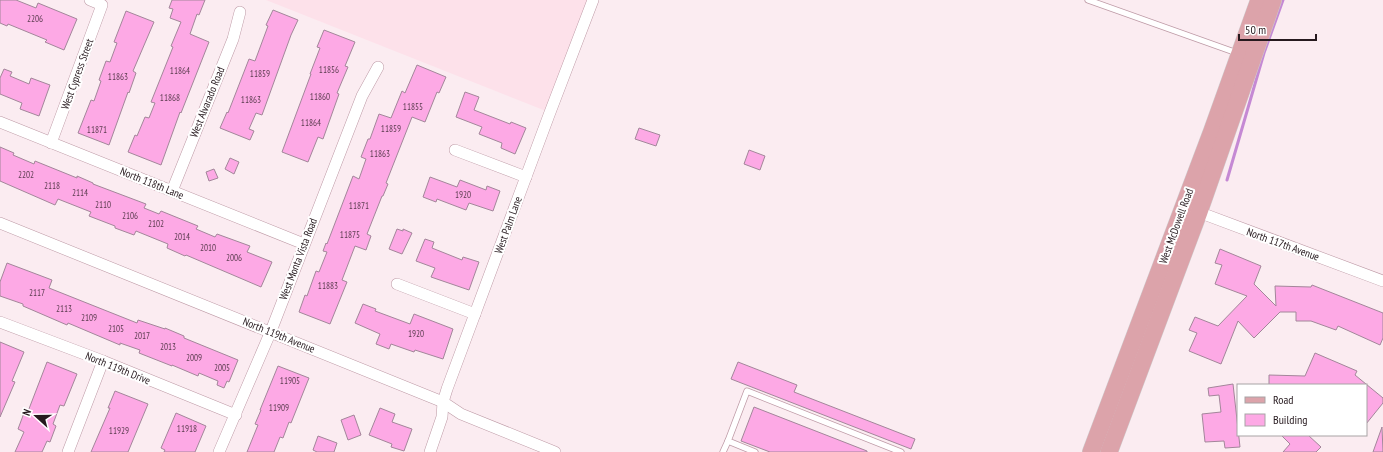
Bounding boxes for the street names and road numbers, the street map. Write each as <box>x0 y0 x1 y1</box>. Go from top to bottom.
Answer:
street label: West Cypress Street <box>58 37 96 111</box>
street label: West Alvarado Road <box>187 64 228 139</box>
street label: North 118th Lane <box>118 164 186 202</box>
street label: West McDowell Road <box>1156 186 1196 266</box>
street label: West Palm Lane <box>491 194 525 256</box>
street label: West Monta Vista Road <box>276 216 320 302</box>
street label: North 117th Avenue <box>1245 224 1322 264</box>
street label: North 119th Avenue <box>241 314 318 356</box>
street label: North 119th Drive <box>83 349 153 388</box>

